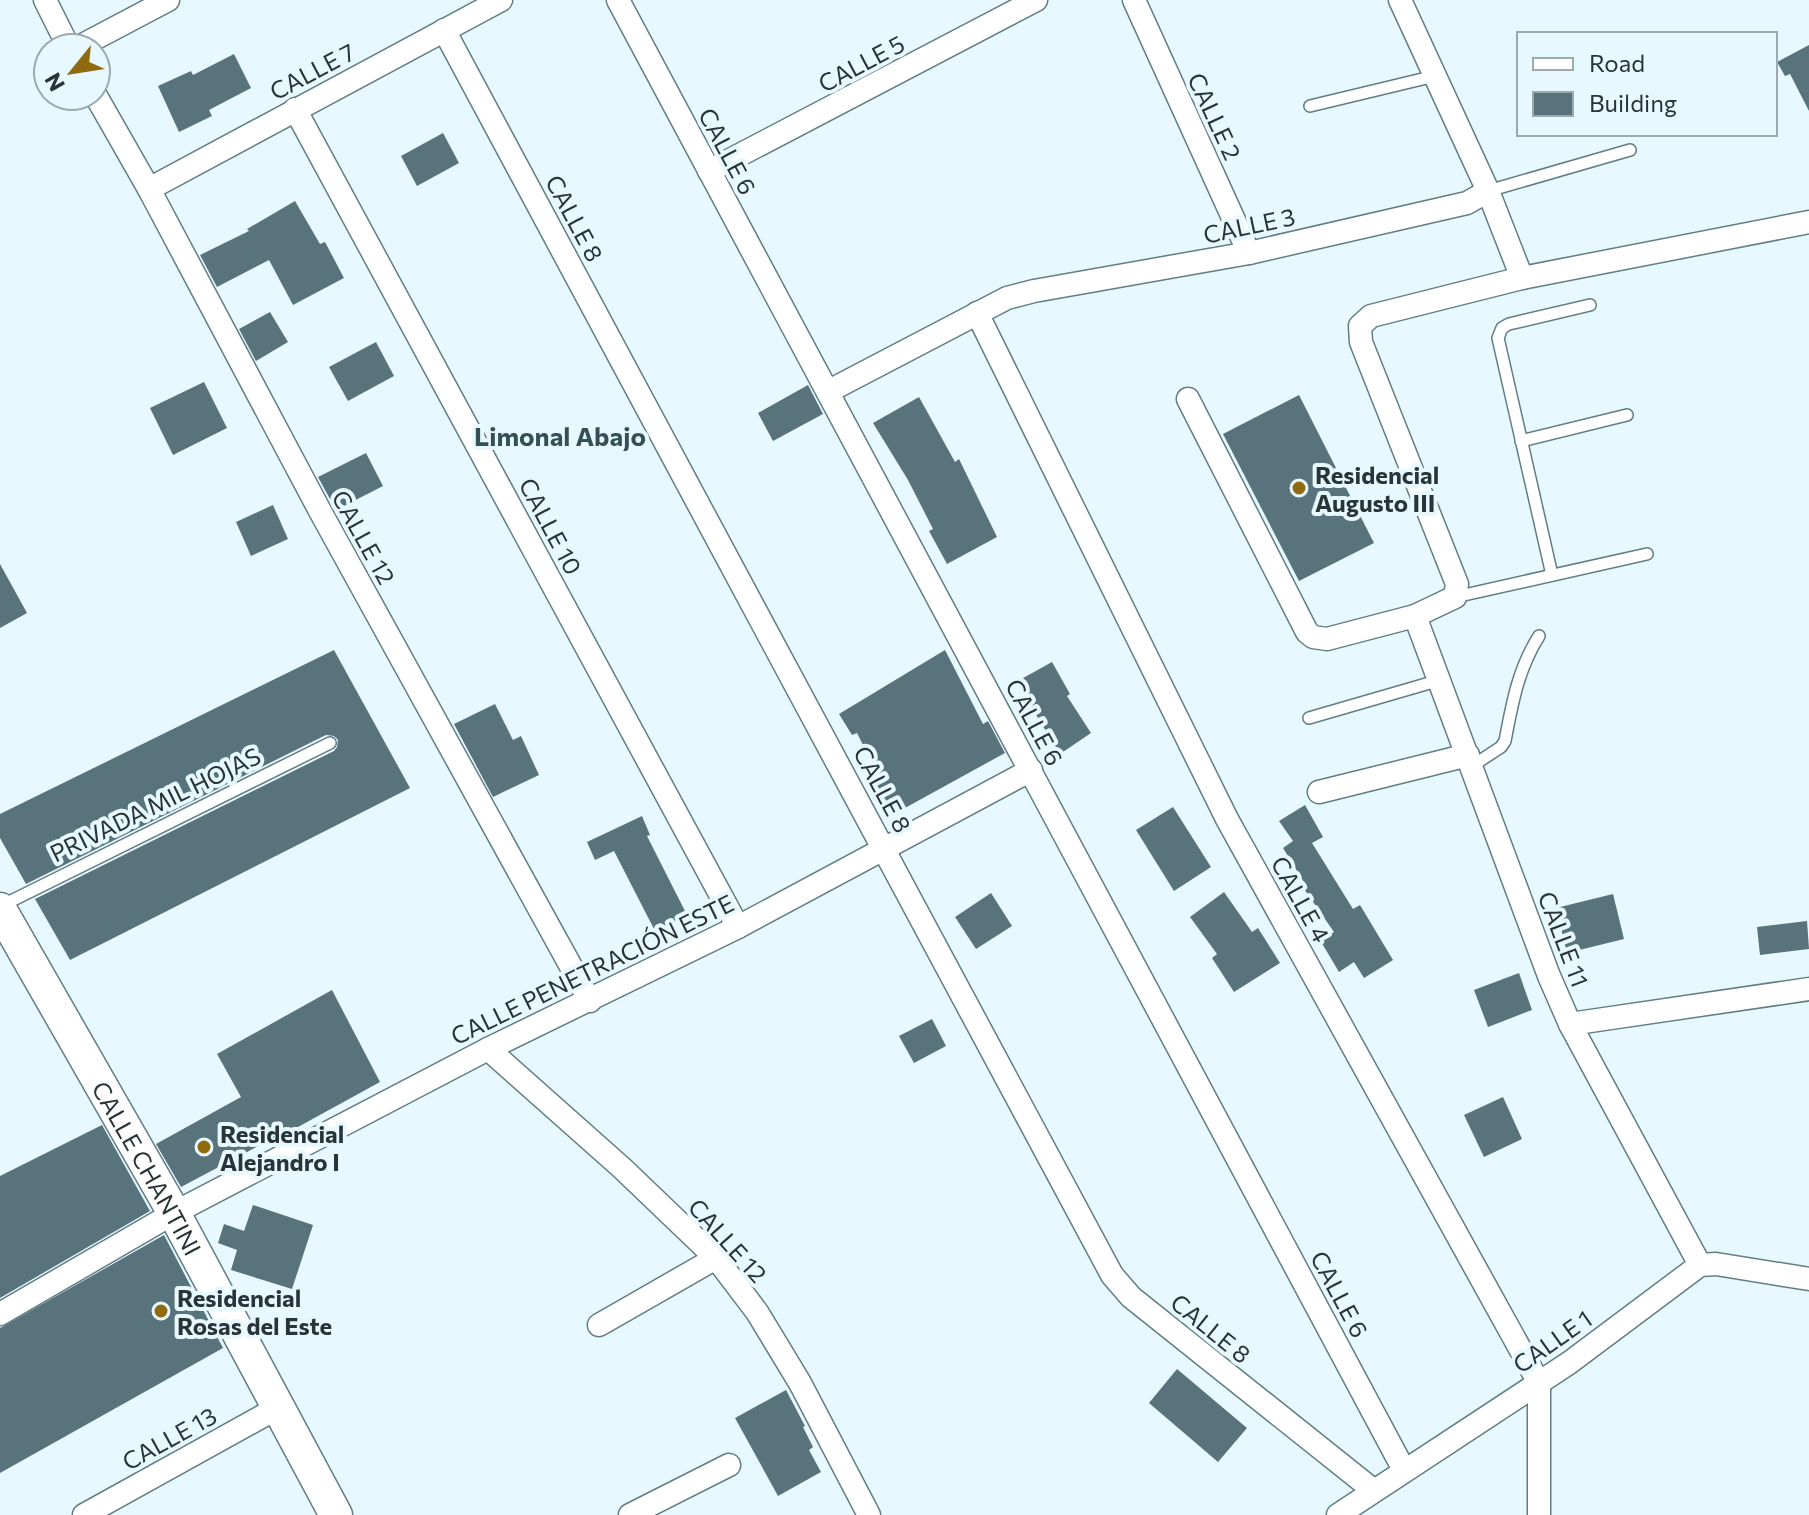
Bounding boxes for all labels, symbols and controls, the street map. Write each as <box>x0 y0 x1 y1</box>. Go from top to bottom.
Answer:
street label: CALLE 5 <box>813 28 909 98</box>
north arrow <box>32 32 112 112</box>
legend <box>1517 32 1777 136</box>
street label: CALLE 7 <box>265 37 359 105</box>
text: Road <box>1589 48 1645 77</box>
text: N <box>38 68 70 96</box>
street label: CALLE 2 <box>1182 68 1248 164</box>
text: Building <box>1589 88 1677 117</box>
street label: CALLE 6 <box>693 103 763 199</box>
street label: CALLE 8 <box>540 170 610 266</box>
street label: CALLE 3 <box>1200 201 1298 249</box>
district label: Limonal Abajo <box>474 420 646 451</box>
place label: Residencial Augusto III <box>1315 460 1439 517</box>
street label: CALLE 10 <box>513 473 589 579</box>
marker: Residencial Augusto III <box>1290 479 1308 497</box>
street label: CALLE 12 <box>326 485 402 589</box>
street label: CALLE 6 <box>1000 674 1070 770</box>
street label: PRIVADA MIL HOJAS <box>45 740 265 868</box>
street label: CALLE 8 <box>848 741 918 837</box>
street label: CALLE 4 <box>1266 851 1336 947</box>
street label: CALLE 11 <box>1533 887 1595 991</box>
street label: CALLE PENETRACIÓN ESTE <box>446 888 738 1050</box>
street label: CALLE CHANTINI <box>87 1076 208 1260</box>
place label: Residencial Alejandro I <box>220 1119 344 1176</box>
marker: Residencial Alejandro I <box>195 1138 213 1156</box>
street label: CALLE 12 <box>683 1192 773 1288</box>
street label: CALLE 6 <box>1305 1246 1375 1342</box>
place label: Residencial Rosas del Este <box>177 1283 332 1340</box>
street label: CALLE 8 <box>1165 1287 1257 1369</box>
marker: Residencial Rosas del Este <box>152 1302 170 1320</box>
street label: CALLE 1 <box>1507 1303 1597 1379</box>
street label: CALLE 13 <box>117 1400 221 1476</box>

